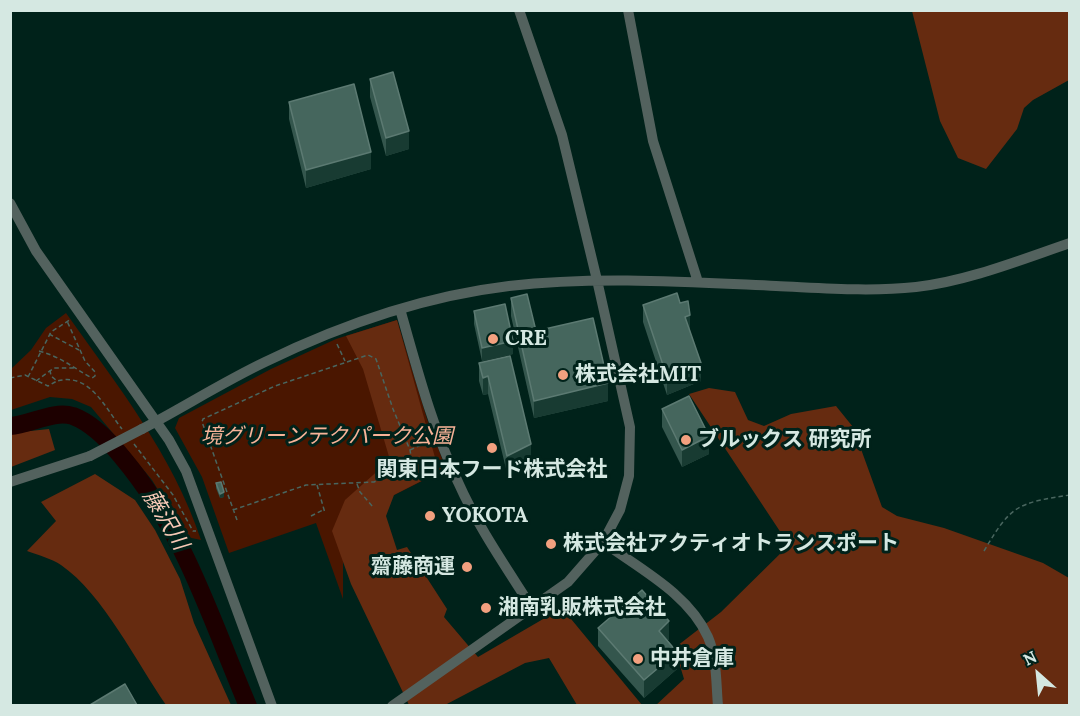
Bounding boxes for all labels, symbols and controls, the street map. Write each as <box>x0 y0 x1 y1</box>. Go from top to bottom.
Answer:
place label: CRE <box>505 326 547 352</box>
marker: CRE <box>486 332 500 346</box>
place label: 株式会社MIT <box>575 362 701 388</box>
marker: 株式会社MIT <box>556 368 570 382</box>
park label: 境グリーンテクパーク公園 <box>201 424 453 450</box>
place label: ブルックス 研究所 <box>698 427 872 453</box>
marker: ブルックス 研究所 <box>679 433 693 447</box>
marker: 関東日本フード株式会社 <box>485 441 499 455</box>
place label: 関東日本フード株式会社 <box>377 457 607 483</box>
water label: 藤沢川 <box>137 485 193 555</box>
place label: YOKOTA <box>442 503 528 529</box>
marker: YOKOTA <box>423 509 437 523</box>
place label: 株式会社アクティオトランスポート <box>563 531 899 557</box>
marker: 株式会社アクティオトランスポート <box>544 537 558 551</box>
place label: 齋藤商運 <box>371 554 455 580</box>
marker: 齋藤商運 <box>460 560 474 574</box>
place label: 湘南乳販株式会社 <box>498 595 666 621</box>
marker: 湘南乳販株式会社 <box>479 601 493 615</box>
north arrow <box>1008 644 1068 704</box>
place label: 中井倉庫 <box>650 646 734 672</box>
text: N <box>1020 646 1040 670</box>
marker: 中井倉庫 <box>631 652 645 666</box>

